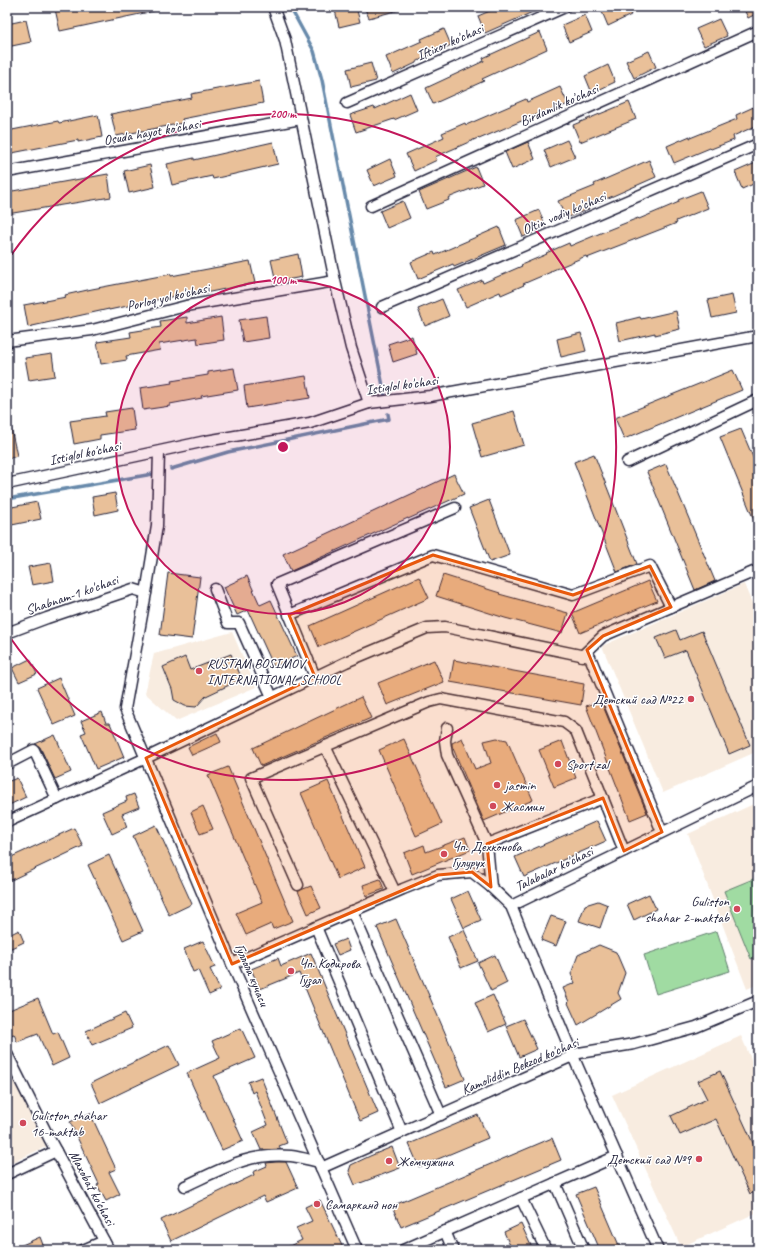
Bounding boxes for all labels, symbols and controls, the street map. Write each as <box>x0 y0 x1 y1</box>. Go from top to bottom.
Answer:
street label: Iftixor ko'chasi <box>414 19 488 64</box>
street label: Birdamlik ko'chasi <box>517 79 603 130</box>
text: 200 m <box>270 106 297 122</box>
street label: Osuda hayot ko'chasi <box>102 115 204 149</box>
street label: Oltin vodiy ko'chasi <box>520 187 610 238</box>
text: 100 m <box>270 272 297 288</box>
street label: Porloq yol ko'chasi <box>125 279 213 315</box>
street label: Istiqlol ko'chasi <box>365 371 441 398</box>
street label: Istiqlol ko'chasi <box>48 437 124 469</box>
centre of rings <box>276 440 290 454</box>
street label: Shabnam-1 ko'chasi <box>24 570 123 619</box>
place label: RUSTAM BOSIMOV INTERNATIONAL SCHOOL <box>207 655 341 688</box>
marker: RUSTAM BOSIMOV INTERNATIONAL SCHOOL <box>194 666 204 676</box>
place label: Детский сад №22 <box>593 691 685 708</box>
marker: Детский сад №22 <box>686 694 696 704</box>
place label: Sport zal <box>566 756 611 773</box>
marker: Sport zal <box>553 759 563 769</box>
place label: jasmin <box>503 777 536 794</box>
marker: jasmin <box>492 780 502 790</box>
place label: Жасмин <box>501 798 545 815</box>
marker: Жасмин <box>488 801 498 811</box>
place label: Чп. Дехконова Гулурух <box>452 838 522 871</box>
street label: Talabalar ko'chasi <box>512 842 598 895</box>
marker: Чп. Дехконова Гулурух <box>439 849 449 859</box>
place label: Guliston shahar 2-maktab <box>645 893 730 926</box>
marker: Guliston shahar 2-maktab <box>732 904 742 914</box>
street label: Гуллола кучаси <box>231 941 274 1011</box>
place label: Чп. Кодирова Гузал <box>299 955 362 988</box>
marker: Чп. Кодирова Гузал <box>286 966 296 976</box>
street label: Kamoliddin Bekzod ko'chasi <box>459 1033 583 1098</box>
place label: Guliston shahar 16-maktab <box>31 1107 108 1140</box>
marker: Guliston shahar 16-maktab <box>18 1118 28 1128</box>
street label: Maxobat ko'chasi <box>65 1148 120 1230</box>
place label: Детский сад №9 <box>607 1151 693 1168</box>
place label: Жемчужина <box>397 1153 454 1170</box>
marker: Детский сад №9 <box>694 1154 704 1164</box>
marker: Жемчужина <box>384 1156 394 1166</box>
place label: Самарканд нон <box>325 1196 398 1213</box>
marker: Самарканд нон <box>312 1199 322 1209</box>

